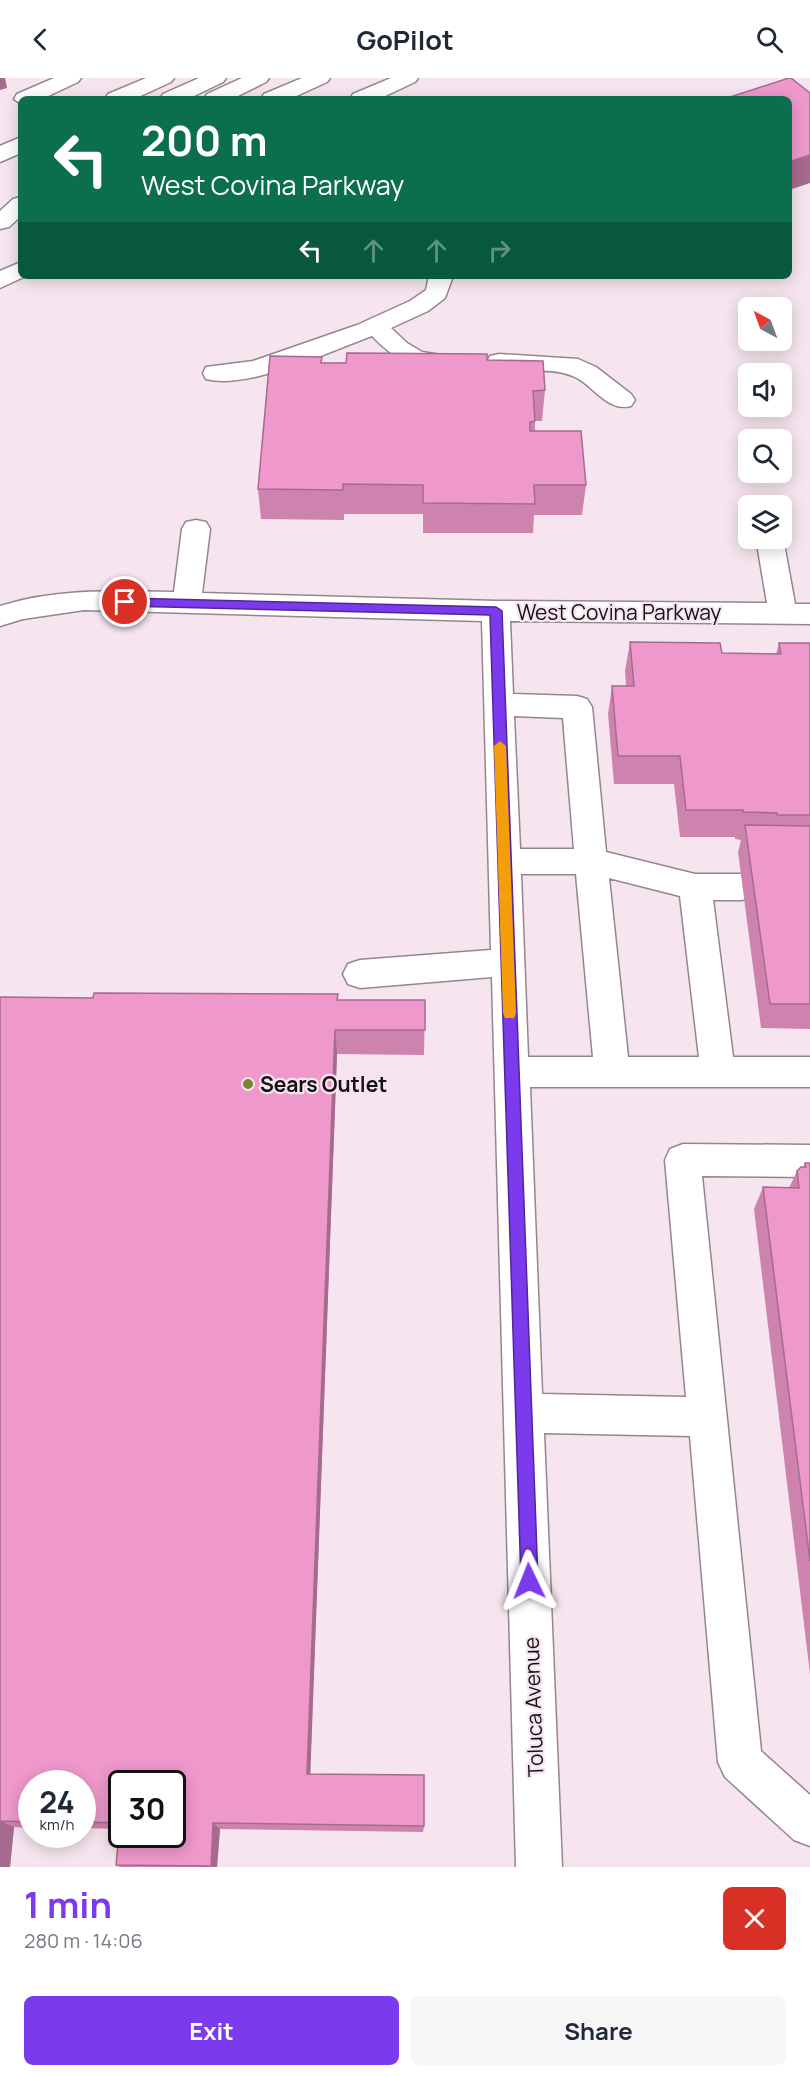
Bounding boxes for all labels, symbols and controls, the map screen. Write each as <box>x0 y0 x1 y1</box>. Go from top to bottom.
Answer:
text: GoPilot <box>356 21 454 58</box>
icon: back <box>24 23 57 56</box>
icon: search <box>753 23 786 56</box>
text: 200 m <box>141 111 267 169</box>
icon: left <box>42 120 120 198</box>
text: West Covina Parkway <box>141 166 404 203</box>
icon: left <box>294 234 327 267</box>
icon: ahead <box>357 234 390 267</box>
icon: ahead <box>420 234 453 267</box>
icon: right <box>483 234 516 267</box>
north arrow <box>738 297 792 351</box>
map controls <box>738 297 792 549</box>
button: sound <box>738 363 792 417</box>
button: search <box>738 429 792 483</box>
button: layers <box>738 495 792 549</box>
pin <box>99 576 150 627</box>
icon: arrive <box>108 585 141 618</box>
street label: West Covina Parkway <box>517 598 721 626</box>
place label: Sears Outlet <box>260 1070 387 1098</box>
marker: Sears Outlet <box>241 1077 255 1091</box>
position arrow <box>497 1549 561 1613</box>
street label: Toluca Avenue <box>517 1637 549 1777</box>
speed limit sign: 30 <box>108 1770 186 1848</box>
text: 24 <box>39 1781 75 1822</box>
text: km/h <box>40 1814 74 1835</box>
text: 1 min <box>24 1880 112 1929</box>
button: close <box>723 1887 786 1950</box>
text: 280 m · 14:06 <box>24 1927 143 1954</box>
button: Exit <box>24 1996 399 2065</box>
button: Share <box>411 1996 786 2065</box>

